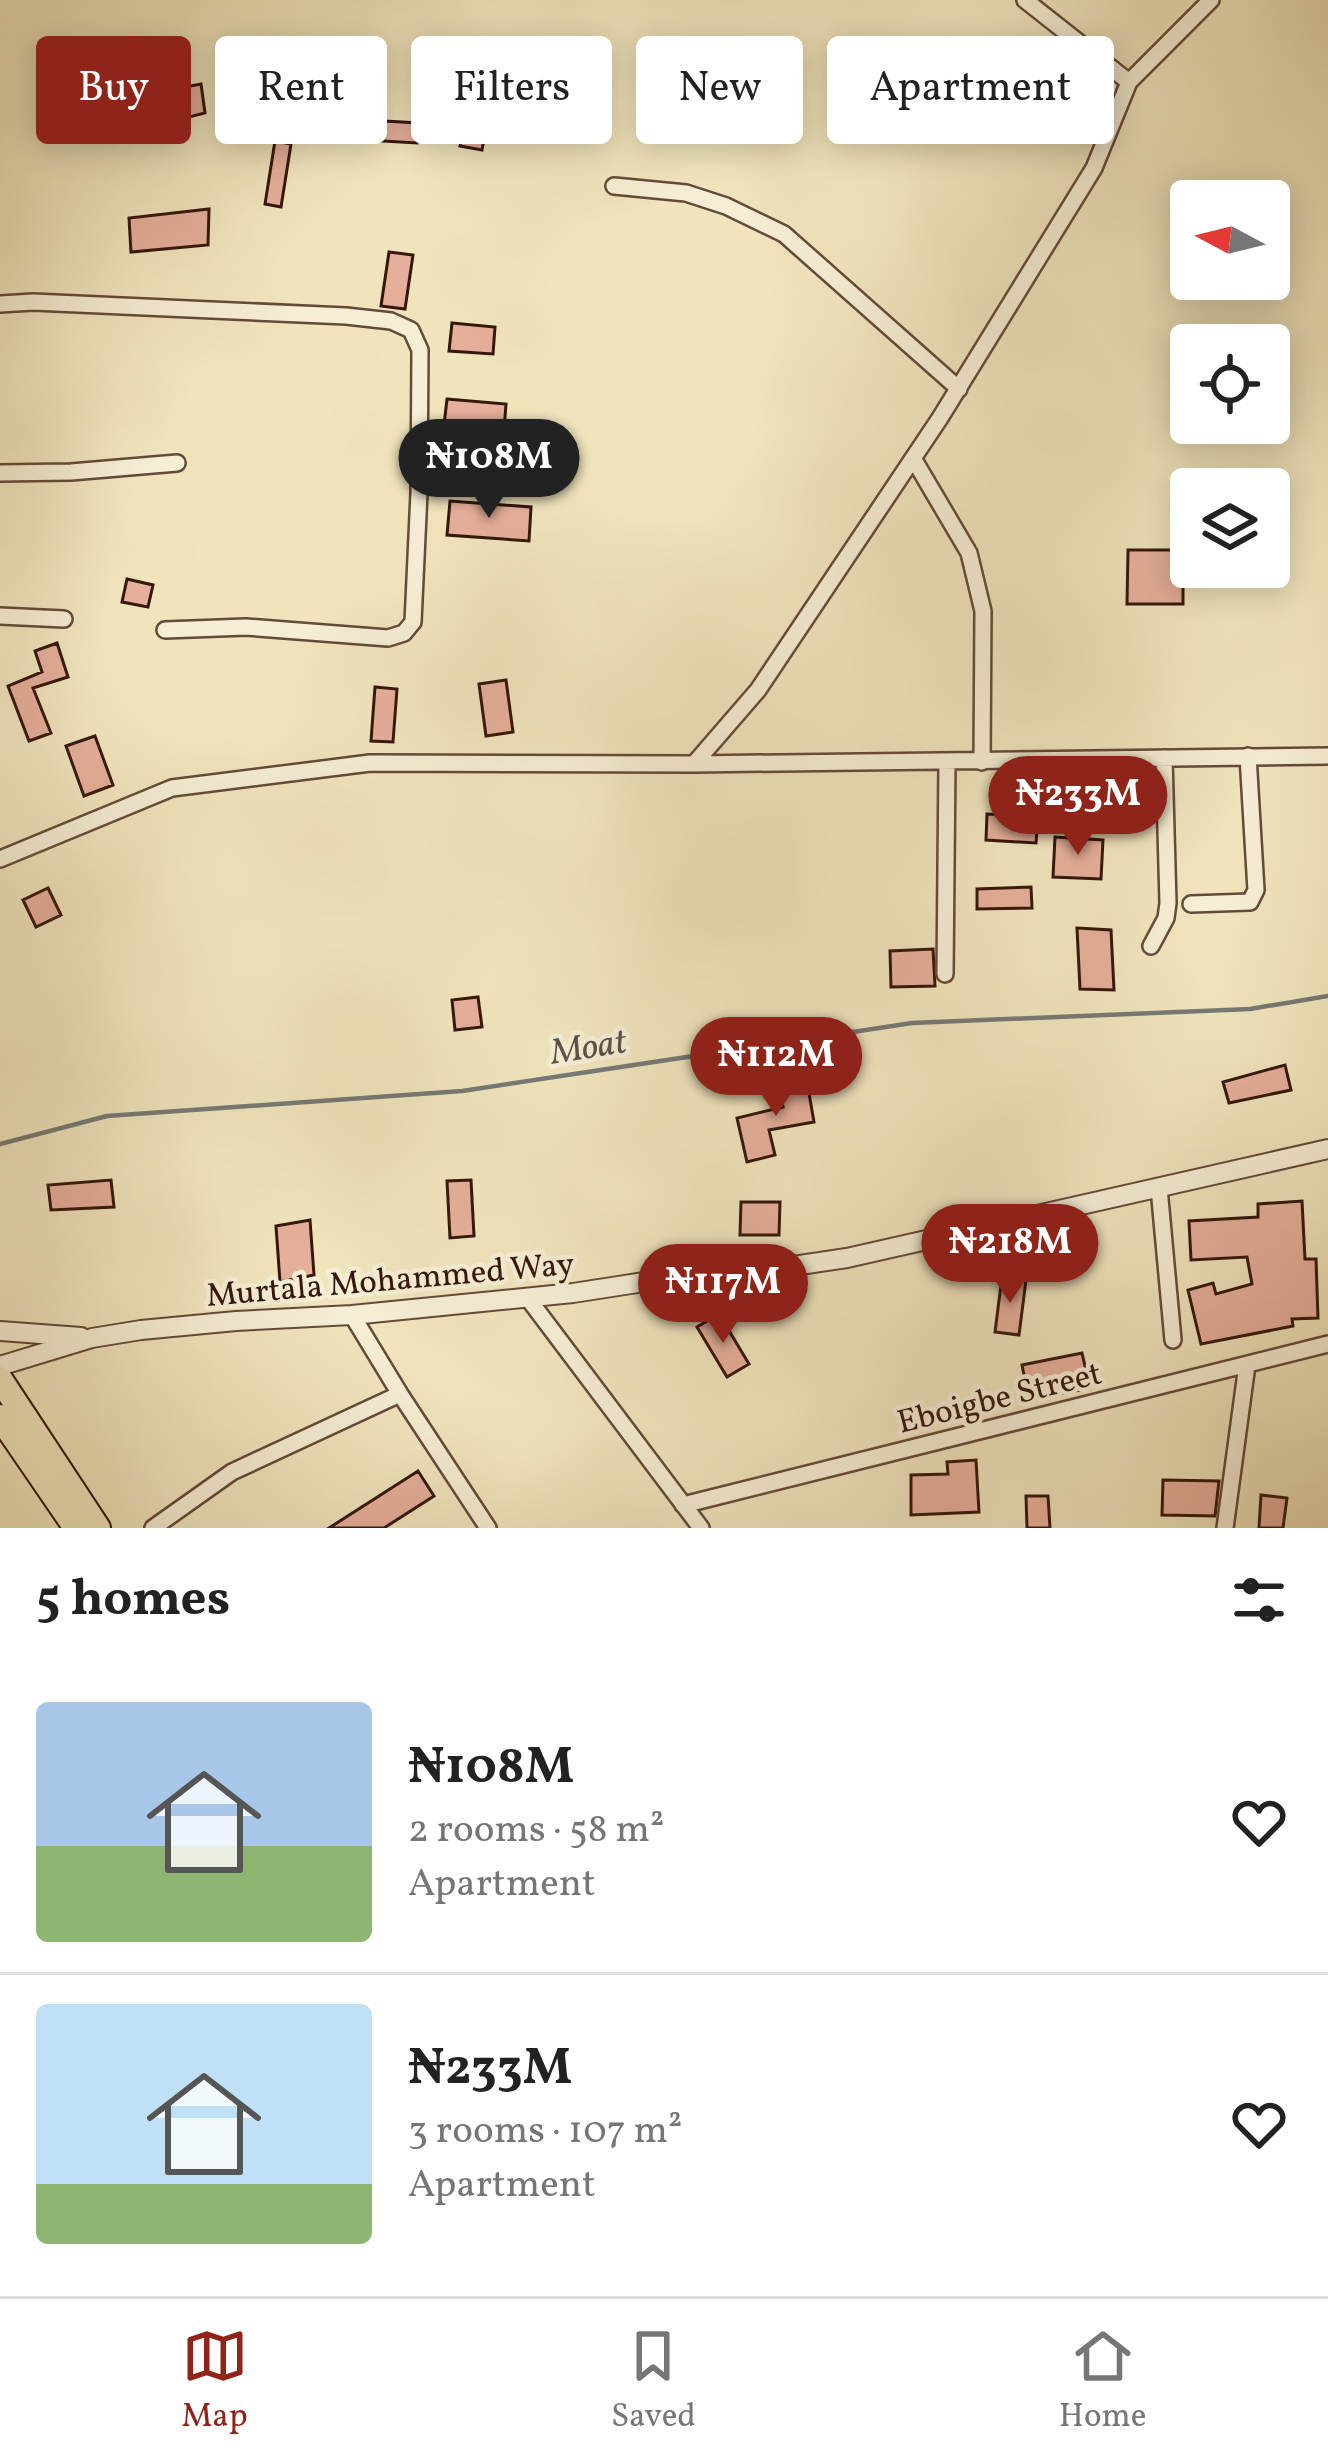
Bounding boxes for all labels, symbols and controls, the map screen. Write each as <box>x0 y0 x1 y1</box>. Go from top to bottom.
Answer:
chip: Buy <box>36 36 191 144</box>
chip: Rent <box>215 36 387 144</box>
chip: Filters <box>411 36 612 144</box>
chip: New <box>636 36 803 144</box>
chip: Apartment <box>827 36 1114 144</box>
north arrow <box>1170 180 1290 300</box>
map controls <box>1170 180 1290 588</box>
button: locate <box>1170 324 1290 444</box>
pin: ₦108M <box>405 419 573 521</box>
text: ₦108M <box>426 431 552 485</box>
button: layers <box>1170 468 1290 588</box>
pin: ₦233M <box>994 756 1162 858</box>
text: ₦233M <box>1015 768 1141 822</box>
pin: ₦112M <box>692 1017 860 1119</box>
water label: Moat <box>546 1018 631 1080</box>
text: ₦112M <box>717 1029 835 1083</box>
pin: ₦218M <box>926 1204 1094 1306</box>
text: ₦218M <box>948 1216 1072 1270</box>
street label: Murtala Mohammed Way <box>204 1243 576 1321</box>
pin: ₦117M <box>639 1244 807 1346</box>
text: ₦117M <box>665 1256 781 1310</box>
street label: Eboigbe Street <box>893 1352 1107 1447</box>
text: 5 homes <box>36 1565 230 1636</box>
icon: filters <box>1226 1567 1292 1633</box>
text: ₦108M <box>408 1733 574 1804</box>
icon: home <box>132 1750 276 1894</box>
icon: heart <box>1226 1789 1292 1855</box>
text: 2 rooms · 58 m² <box>408 1804 664 1858</box>
text: Apartment <box>408 1858 596 1912</box>
text: ₦233M <box>408 2034 572 2105</box>
icon: home <box>132 2052 276 2196</box>
icon: heart <box>1226 2091 1292 2157</box>
text: 3 rooms · 107 m² <box>408 2105 682 2159</box>
text: Apartment <box>408 2159 596 2213</box>
tab: Map <box>182 2323 248 2441</box>
tab: Saved <box>611 2323 696 2441</box>
tab: Home <box>1059 2323 1146 2441</box>

